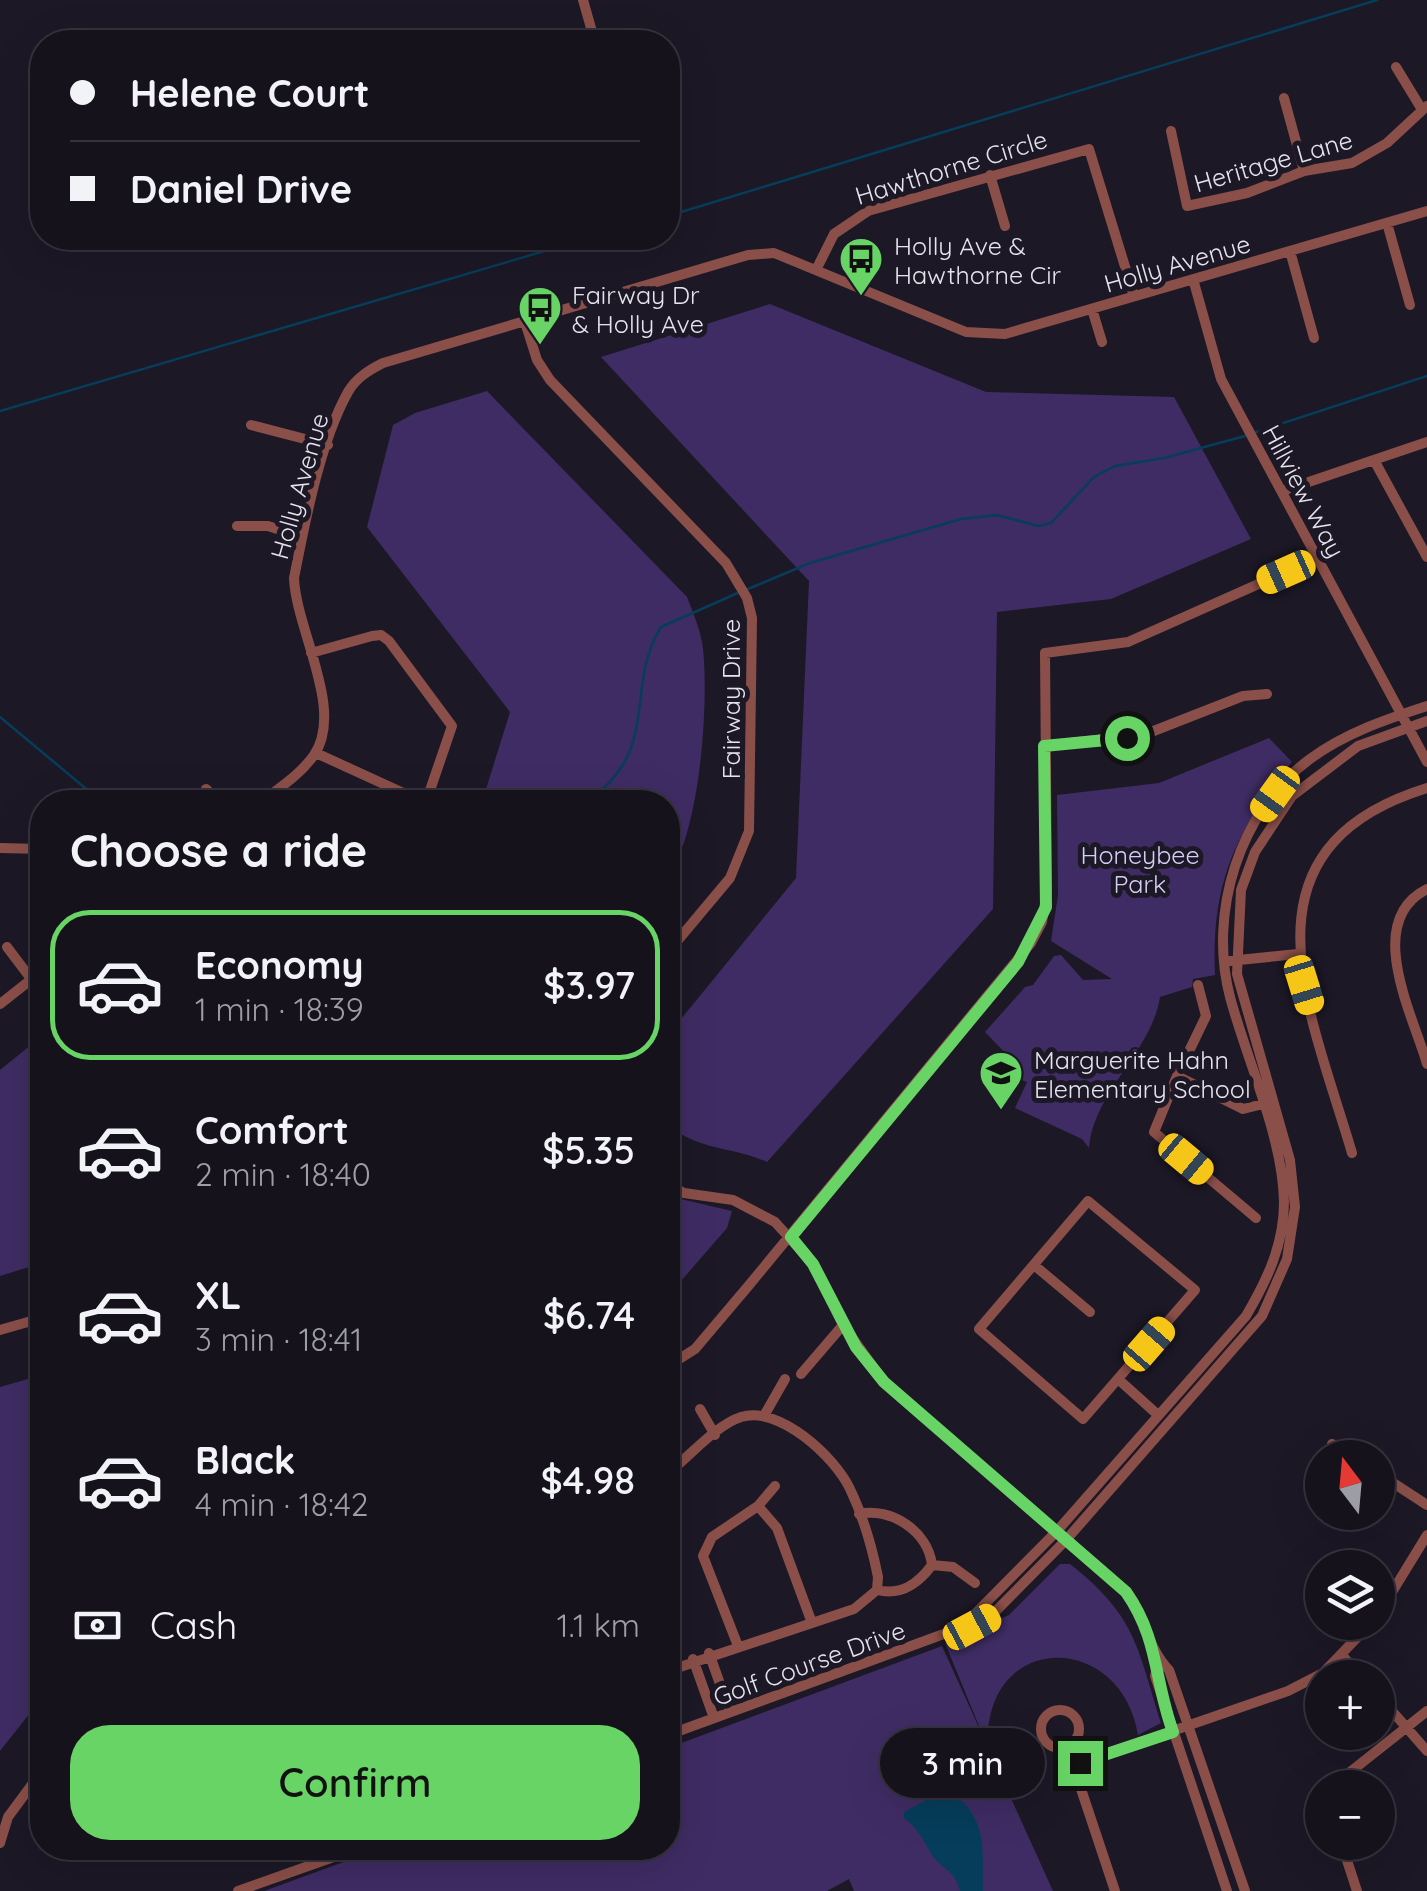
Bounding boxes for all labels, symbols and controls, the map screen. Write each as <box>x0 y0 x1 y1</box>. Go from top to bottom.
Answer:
text: Helene Court <box>130 69 370 117</box>
street label: Hawthorne Circle <box>851 123 1051 211</box>
street label: Heritage Lane <box>1190 124 1356 198</box>
text: Daniel Drive <box>130 165 352 213</box>
street label: Holly Avenue <box>1100 227 1254 299</box>
place label: Holly Ave & Hawthorne Cir <box>894 230 1062 290</box>
bus stop icon: Holly Ave & Hawthorne Cir <box>838 236 884 297</box>
place label: Fairway Dr & Holly Ave <box>572 279 704 339</box>
bus stop icon: Fairway Dr & Holly Ave <box>517 285 563 346</box>
street label: Holly Avenue <box>263 409 335 563</box>
street label: Hillview Way <box>1256 419 1352 563</box>
car <box>1252 546 1320 598</box>
street label: Fairway Drive <box>715 619 746 779</box>
route start <box>1105 716 1150 761</box>
car <box>1245 761 1305 827</box>
text: Choose a ride <box>70 822 367 878</box>
park label: Honeybee Park <box>1080 839 1200 899</box>
icon: car <box>75 940 165 1030</box>
text: Economy <box>195 941 364 989</box>
car <box>1281 952 1327 1018</box>
text: $3.97 <box>543 961 635 1009</box>
text: 1 min · 18:39 <box>195 989 364 1029</box>
place label: Marguerite Hahn Elementary School <box>1034 1044 1251 1104</box>
school or university icon: Marguerite Hahn Elementary School <box>978 1050 1024 1111</box>
icon: car <box>75 1105 165 1195</box>
text: Comfort <box>195 1106 349 1154</box>
text: $5.35 <box>542 1126 635 1174</box>
car <box>1153 1128 1219 1190</box>
text: 2 min · 18:40 <box>195 1154 371 1194</box>
icon: car <box>75 1270 165 1360</box>
text: XL <box>195 1271 241 1319</box>
text: $6.74 <box>543 1291 635 1339</box>
car <box>1118 1312 1180 1376</box>
text: 3 min · 18:41 <box>195 1319 362 1359</box>
icon: car <box>75 1435 165 1525</box>
text: Black <box>195 1436 295 1484</box>
north arrow <box>1305 1440 1395 1530</box>
map controls <box>1305 1440 1395 1860</box>
text: $4.98 <box>540 1456 635 1504</box>
text: 4 min · 18:42 <box>195 1484 369 1524</box>
button: layers <box>1305 1550 1395 1640</box>
icon: cash <box>70 1598 125 1653</box>
car <box>938 1600 1006 1654</box>
text: Cash <box>150 1601 237 1649</box>
text: 1.1 km <box>557 1605 640 1645</box>
street label: Golf Course Drive <box>709 1614 909 1712</box>
button: + <box>1305 1660 1395 1750</box>
button: Confirm <box>70 1725 640 1840</box>
callout: 3 min <box>880 1728 1045 1798</box>
route end <box>1058 1741 1103 1786</box>
text: 3 min <box>922 1743 1003 1783</box>
button: − <box>1305 1770 1395 1860</box>

